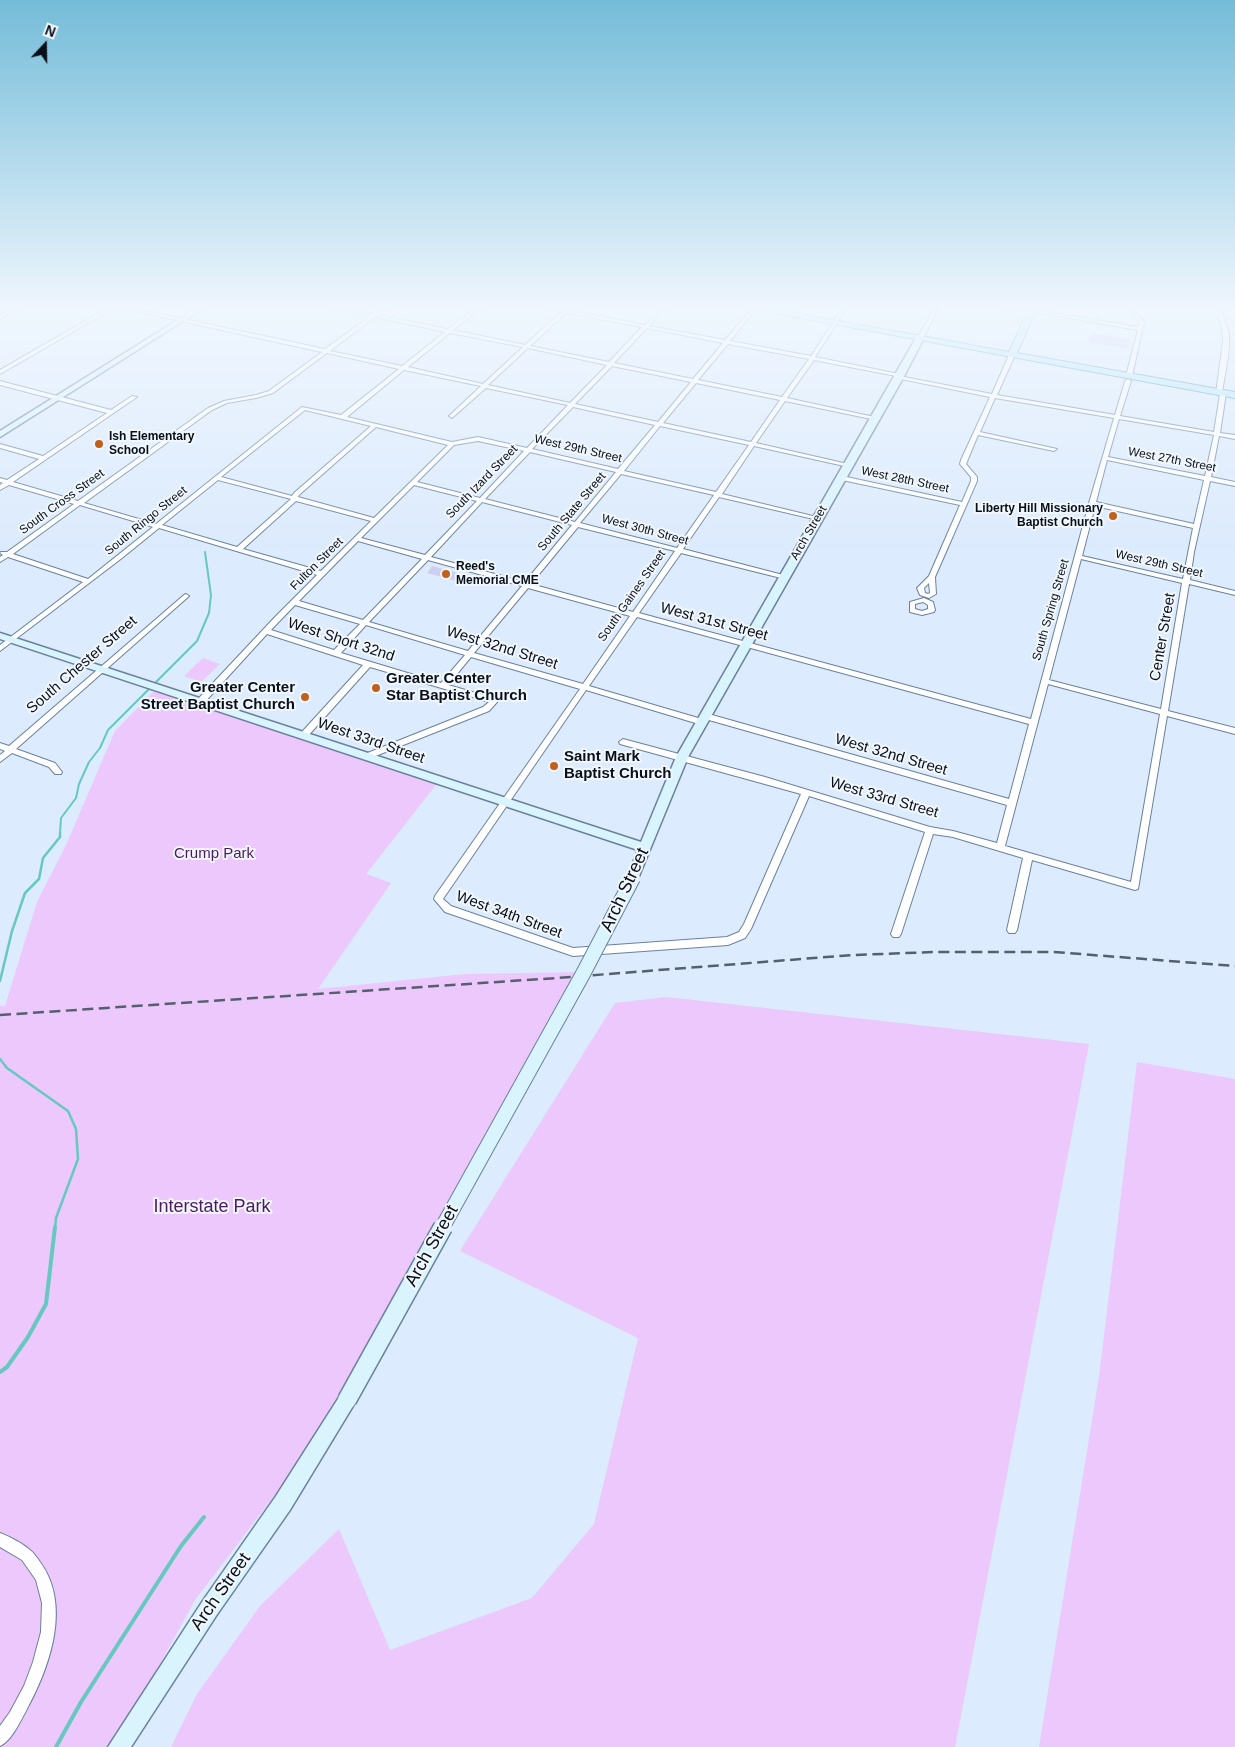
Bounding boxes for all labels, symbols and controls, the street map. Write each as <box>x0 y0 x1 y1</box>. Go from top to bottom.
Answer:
north arrow <box>20 20 70 70</box>
text: N <box>43 22 58 40</box>
place label: Ish Elementary School <box>109 430 194 458</box>
street label: West 29th Street <box>533 432 623 466</box>
marker: Ish Elementary School <box>93 438 105 450</box>
street label: South Izard Street <box>443 442 521 522</box>
street label: West 27th Street <box>1127 444 1217 476</box>
street label: West 28th Street <box>860 464 950 496</box>
street label: South Cross Street <box>17 466 107 538</box>
street label: South State Street <box>535 470 609 554</box>
street label: South Ringo Street <box>102 483 190 559</box>
place label: Liberty Hill Missionary Baptist Church <box>975 502 1103 530</box>
street label: Arch Street <box>788 503 830 563</box>
marker: Liberty Hill Missionary Baptist Church <box>1107 510 1119 522</box>
street label: West 30th Street <box>600 512 690 548</box>
street label: Fulton Street <box>288 535 346 593</box>
street label: West 29th Street <box>1114 547 1204 581</box>
street label: South Gaines Street <box>595 548 669 644</box>
street label: South Spring Street <box>1030 558 1072 662</box>
place label: Reed's Memorial CME <box>456 560 539 588</box>
marker: Reed's Memorial CME <box>440 568 452 580</box>
street label: Center Street <box>1146 592 1180 682</box>
street label: West 31st Street <box>658 599 770 645</box>
street label: South Chester Street <box>23 612 141 718</box>
street label: West Short 32nd <box>285 614 397 666</box>
street label: West 32nd Street <box>444 622 560 674</box>
place label: Greater Center Star Baptist Church <box>386 670 527 705</box>
place label: Greater Center Street Baptist Church <box>141 679 295 714</box>
marker: Greater Center Star Baptist Church <box>370 682 382 694</box>
marker: Greater Center Street Baptist Church <box>299 691 311 703</box>
street label: West 33rd Street <box>315 714 427 768</box>
street label: West 32nd Street <box>833 730 949 780</box>
place label: Saint Mark Baptist Church <box>564 748 672 783</box>
marker: Saint Mark Baptist Church <box>548 760 560 772</box>
street label: West 33rd Street <box>828 774 940 822</box>
park label: Crump Park <box>174 845 254 863</box>
street label: Arch Street <box>596 845 654 935</box>
street label: West 34th Street <box>454 887 564 943</box>
park label: Interstate Park <box>153 1196 271 1218</box>
street label: Arch Street <box>401 1201 463 1291</box>
street label: Arch Street <box>186 1549 256 1635</box>

